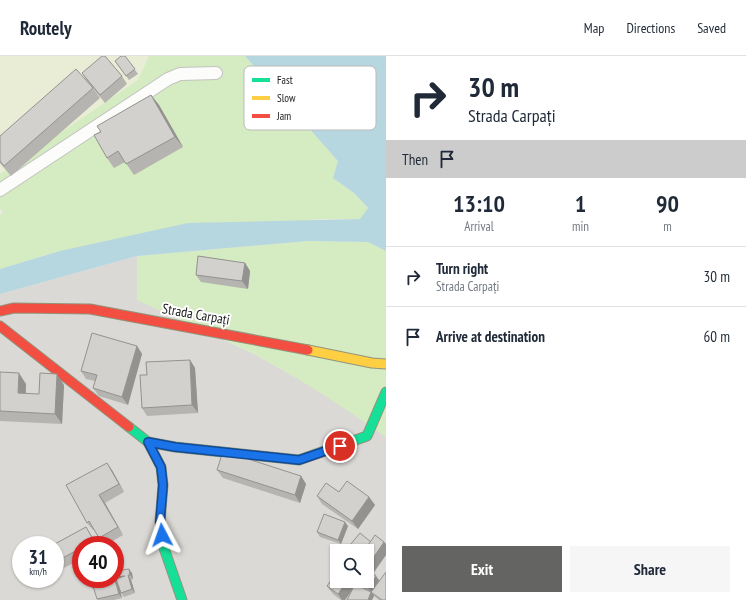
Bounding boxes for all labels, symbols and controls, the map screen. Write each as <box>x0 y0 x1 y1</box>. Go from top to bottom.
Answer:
text: Routely <box>20 16 72 40</box>
text: Map <box>584 19 604 37</box>
text: Directions <box>626 19 675 37</box>
text: Saved <box>697 19 726 37</box>
legend <box>244 66 376 130</box>
text: 30 m <box>468 68 519 105</box>
icon: right <box>402 72 454 124</box>
text: Fast <box>277 73 293 87</box>
text: Slow <box>277 91 296 105</box>
text: Strada Carpați <box>468 104 556 127</box>
text: Jam <box>276 109 291 123</box>
icon: arrive <box>436 148 458 170</box>
text: Then <box>402 150 428 169</box>
text: 13:10 <box>453 188 505 219</box>
text: 1 <box>575 188 586 219</box>
text: 90 <box>656 188 679 219</box>
text: Arrival <box>464 218 494 235</box>
text: min <box>572 218 589 235</box>
text: m <box>663 218 672 235</box>
text: Turn right <box>436 259 488 278</box>
icon: right <box>402 266 424 288</box>
text: 30 m <box>704 267 730 286</box>
text: Strada Carpați <box>436 278 499 295</box>
street label: Strada Carpați <box>161 299 231 329</box>
icon: arrive <box>402 326 424 348</box>
text: Arrive at destination <box>436 327 545 346</box>
text: 60 m <box>704 327 730 346</box>
pin <box>323 429 357 463</box>
icon: arrive <box>329 435 351 457</box>
position arrow <box>141 514 183 556</box>
speed limit sign: 40 <box>72 536 124 588</box>
text: 31 <box>28 544 48 570</box>
map controls <box>330 544 374 588</box>
button: search <box>330 544 374 588</box>
button: Exit <box>402 546 562 592</box>
button: Share <box>570 546 730 592</box>
text: km/h <box>29 565 47 578</box>

